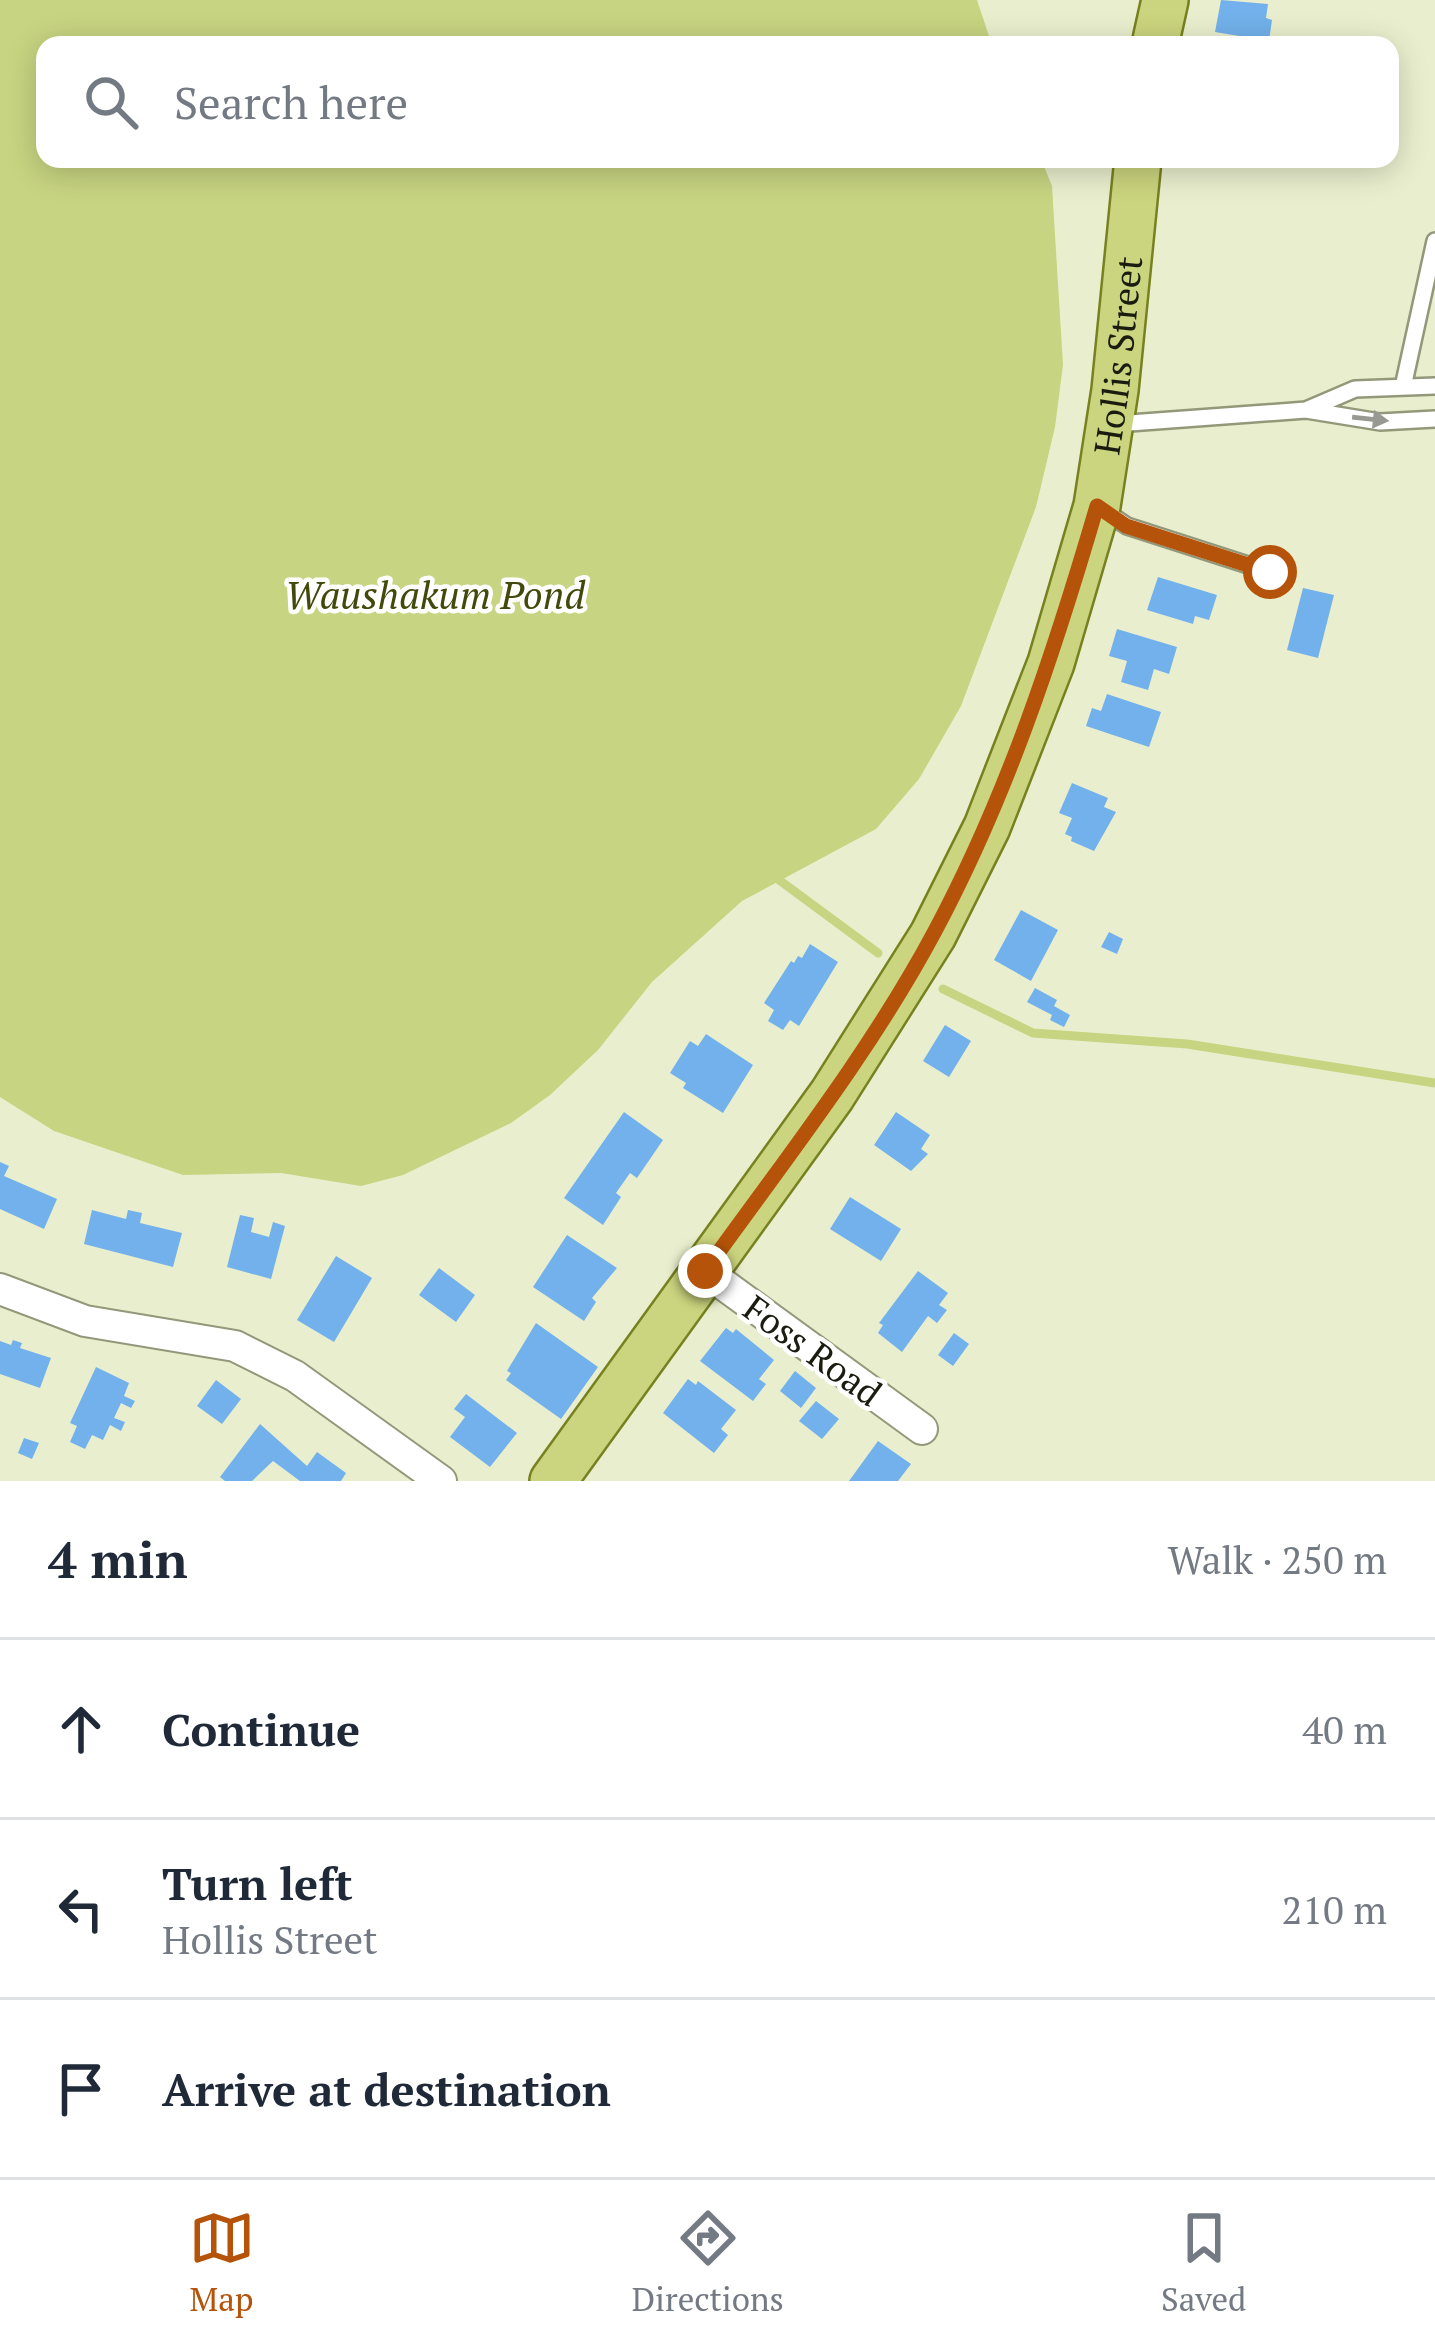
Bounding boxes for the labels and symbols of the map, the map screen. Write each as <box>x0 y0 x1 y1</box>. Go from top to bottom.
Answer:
street label: Hollis Street <box>1082 254 1152 458</box>
one-way arrow <box>1352 410 1389 429</box>
route start <box>1243 545 1297 599</box>
water label: Waushakum Pond <box>285 568 586 620</box>
route end <box>678 1244 732 1298</box>
street label: Foss Road <box>735 1284 891 1416</box>

